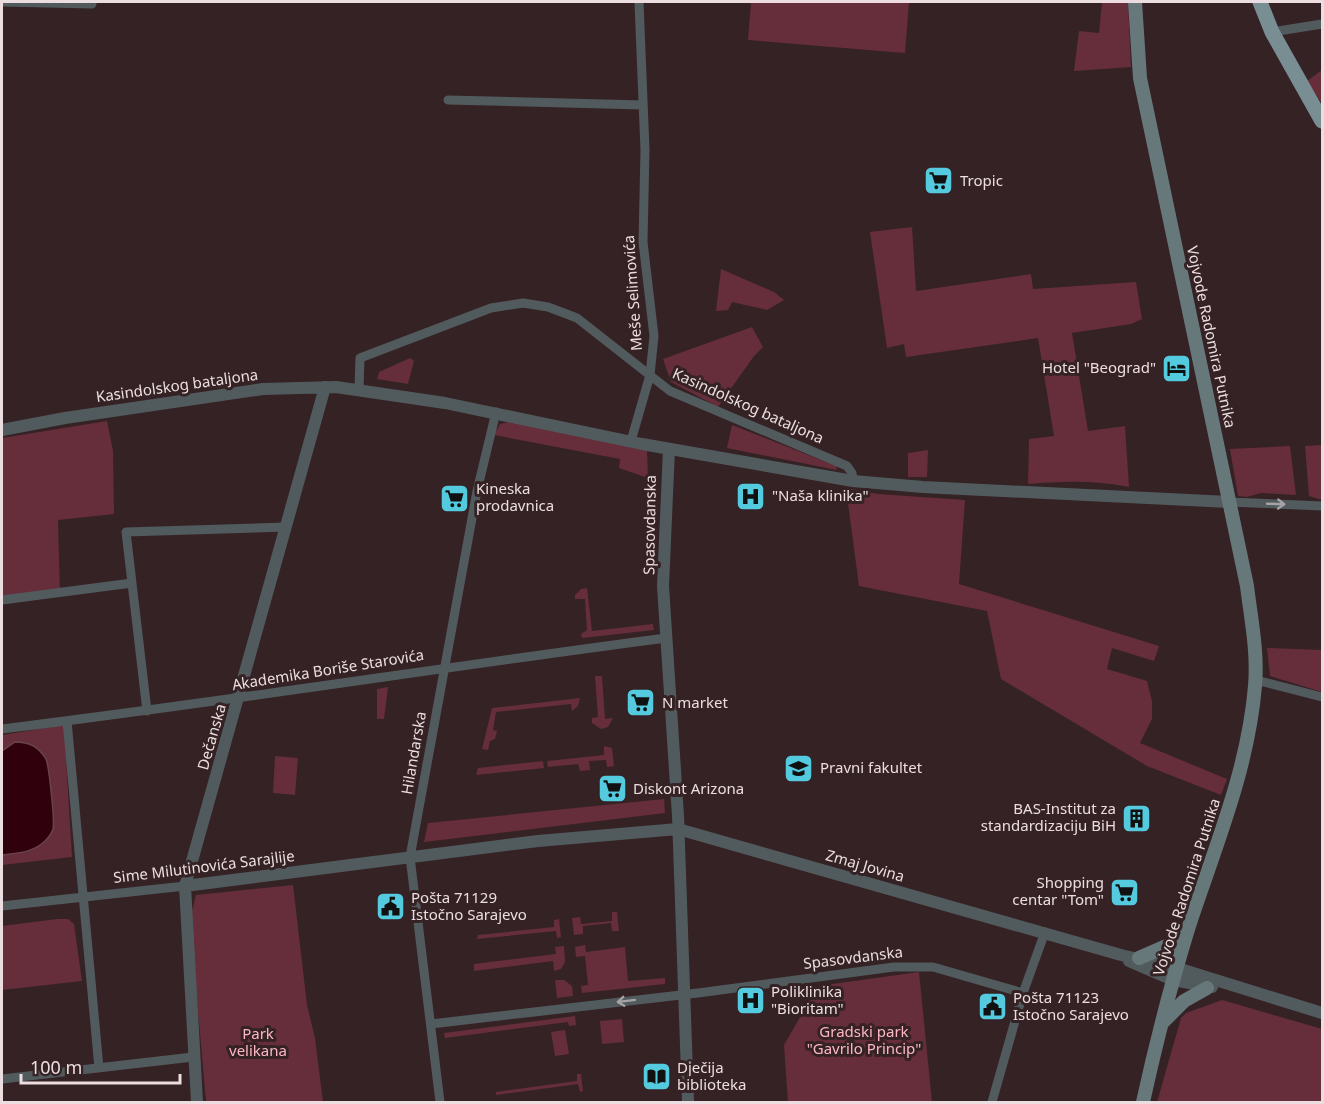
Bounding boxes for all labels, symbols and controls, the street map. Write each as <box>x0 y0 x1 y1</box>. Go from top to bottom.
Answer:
supermarket icon: Tropic <box>923 165 955 197</box>
place label: Tropic <box>960 170 1003 190</box>
street label: Meše Selimovića <box>618 235 646 352</box>
street label: Vojvode Radomira Putnika <box>1183 244 1241 430</box>
hotel icon: Hotel "Beograd" <box>1161 352 1193 384</box>
place label: Hotel "Beograd" <box>1042 357 1156 377</box>
street label: Kasindolskog bataljona <box>670 363 827 447</box>
street label: Kasindolskog bataljona <box>94 364 259 406</box>
street label: Spasovdanska <box>638 475 660 575</box>
place label: Kineska prodavnica <box>476 478 554 515</box>
hospital icon: "Naša klinika" <box>735 480 767 512</box>
supermarket icon: Kineska prodavnica <box>439 482 471 514</box>
place label: "Naša klinika" <box>772 485 869 505</box>
one-way arrow <box>1265 499 1285 510</box>
street label: Akademika Boriše Starovića <box>230 644 425 694</box>
supermarket icon: N market <box>625 687 657 719</box>
place label: N market <box>662 692 728 712</box>
street label: Dečanska <box>192 701 230 772</box>
street label: Hilandarska <box>396 710 430 796</box>
school or university icon: Pravni fakultet <box>783 752 815 784</box>
place label: Pravni fakultet <box>820 757 923 777</box>
supermarket icon: Diskont Arizona <box>596 773 628 805</box>
place label: Diskont Arizona <box>633 778 744 798</box>
street label: Vojvode Radomira Putnika <box>1148 795 1224 978</box>
place label: BAS-Institut za standardizaciju BiH <box>981 798 1116 835</box>
building icon: BAS-Institut za standardizaciju BiH <box>1121 802 1153 834</box>
street label: Zmaj Jovina <box>824 844 907 886</box>
street label: Sime Milutinovića Sarajlije <box>112 845 296 887</box>
place label: Shopping centar "Tom" <box>1012 872 1104 909</box>
supermarket icon: Shopping centar "Tom" <box>1109 876 1141 908</box>
place label: Pošta 71129 Istočno Sarajevo <box>411 887 527 924</box>
public building icon: Pošta 71129 Istočno Sarajevo <box>374 891 406 923</box>
street label: Spasovdanska <box>802 941 904 973</box>
place label: Poliklinika "Bioritam" <box>771 981 844 1018</box>
hospital icon: Poliklinika "Bioritam" <box>734 985 766 1017</box>
place label: Pošta 71123 Istočno Sarajevo <box>1013 987 1129 1024</box>
public building icon: Pošta 71123 Istočno Sarajevo <box>976 991 1008 1023</box>
one-way arrow <box>617 995 636 1006</box>
park label: Gradski park "Gavrilo Princip" <box>807 1021 921 1058</box>
park label: Park velikana <box>229 1023 287 1060</box>
scale bar <box>21 1047 180 1085</box>
text: 100 m <box>30 1055 82 1079</box>
place label: Dječija biblioteka <box>677 1057 746 1094</box>
library icon: Dječija biblioteka <box>640 1061 672 1093</box>

